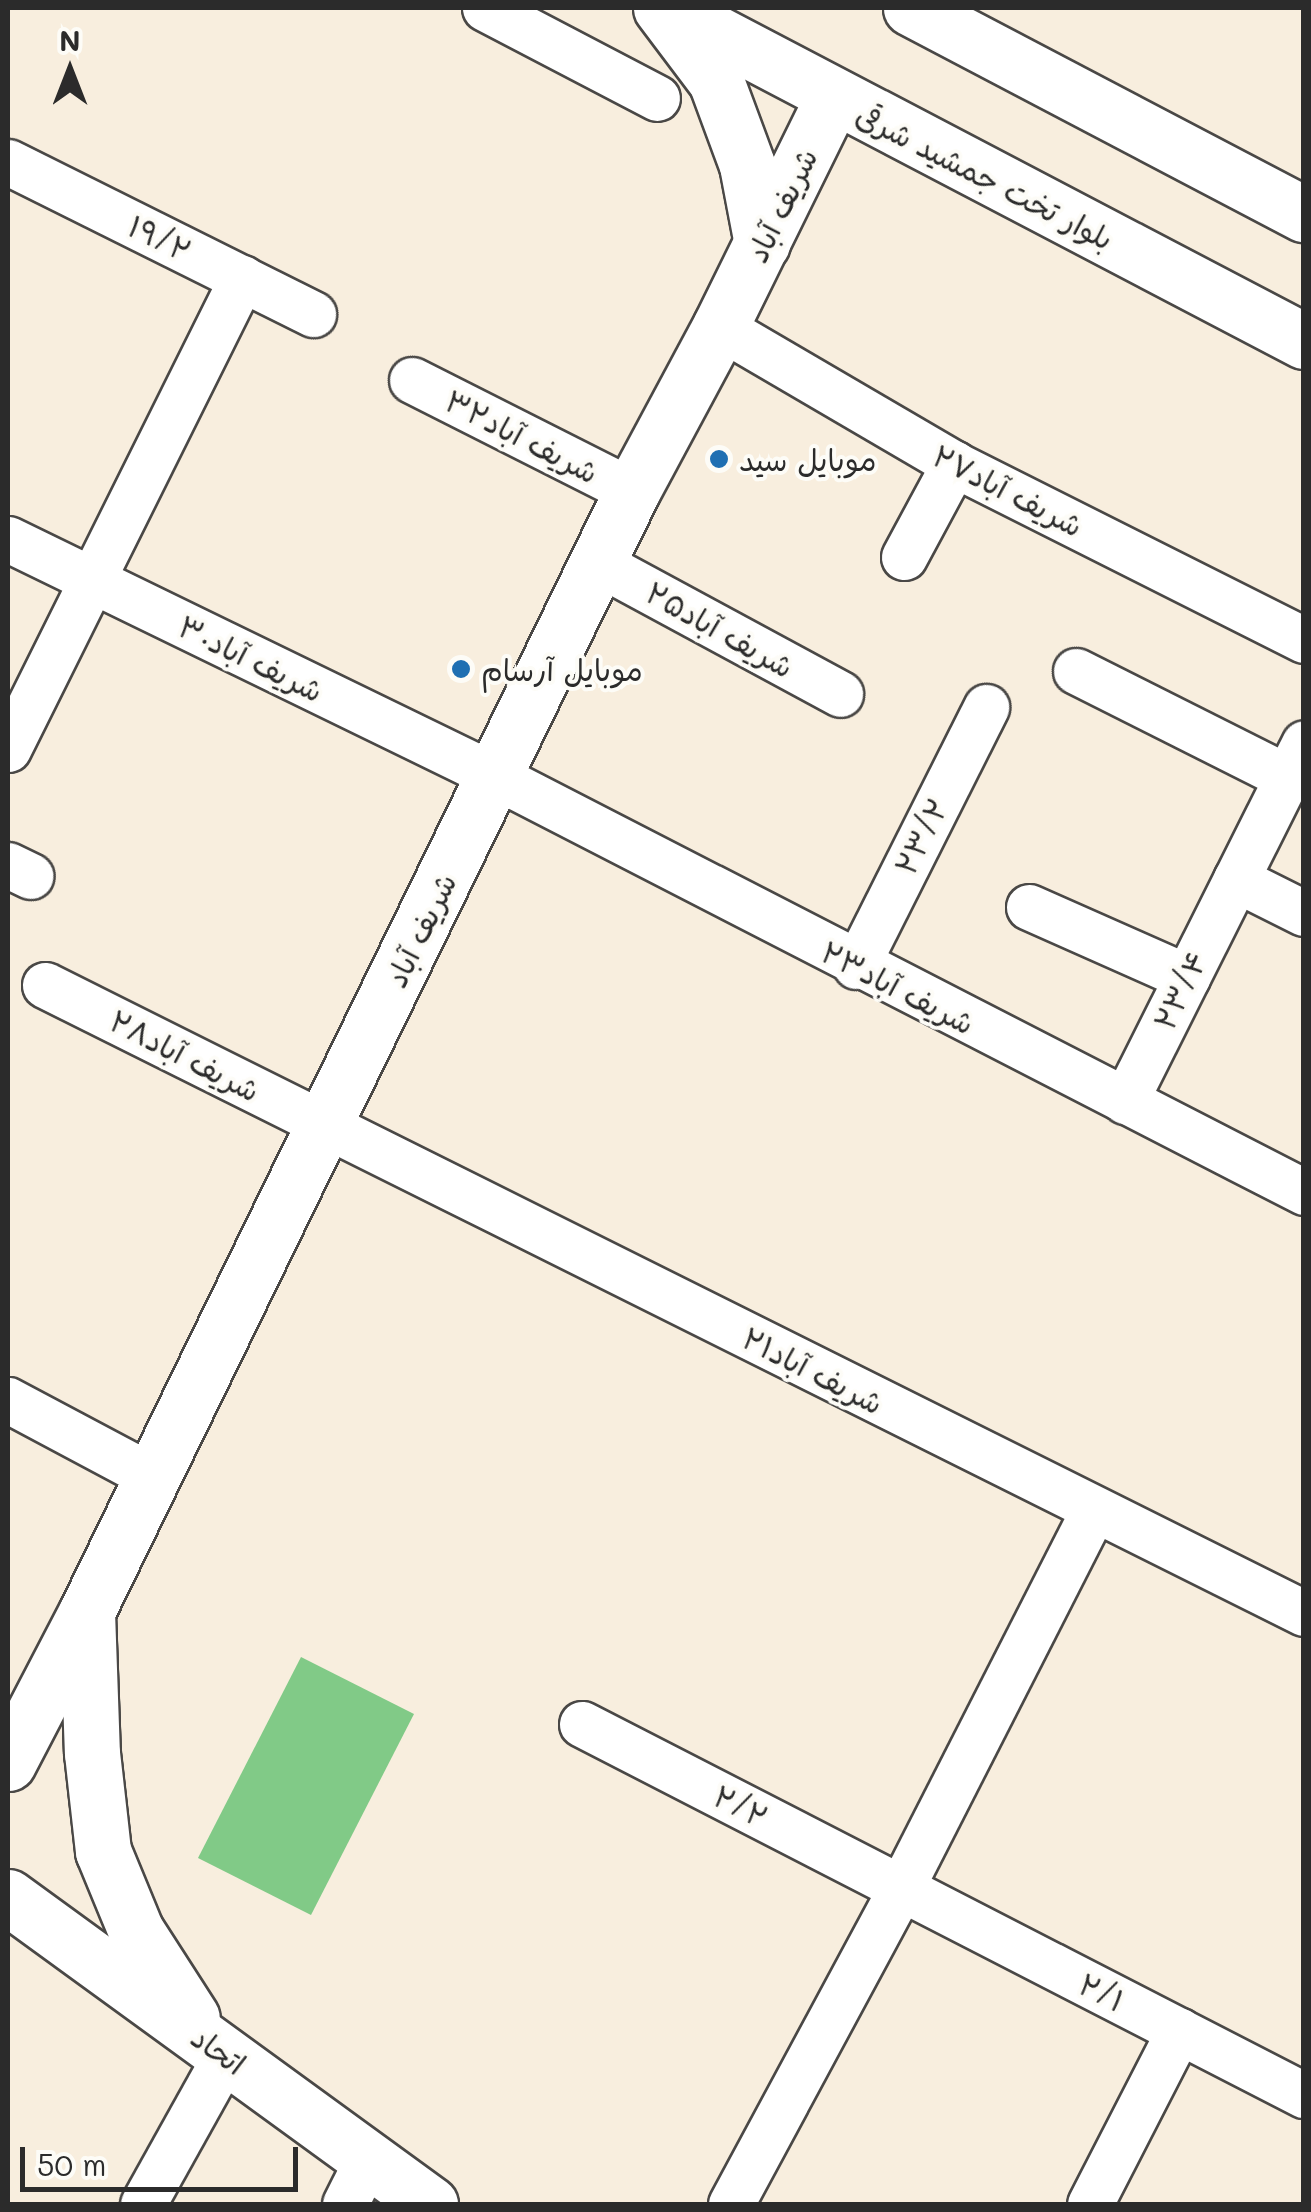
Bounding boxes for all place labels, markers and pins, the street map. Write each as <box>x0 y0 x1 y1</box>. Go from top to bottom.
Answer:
place label: موبایل سید <box>739 441 876 477</box>
marker: موبایل سید <box>708 448 730 470</box>
place label: موبایل آرسام <box>481 651 643 687</box>
marker: موبایل آرسام <box>450 658 472 680</box>

